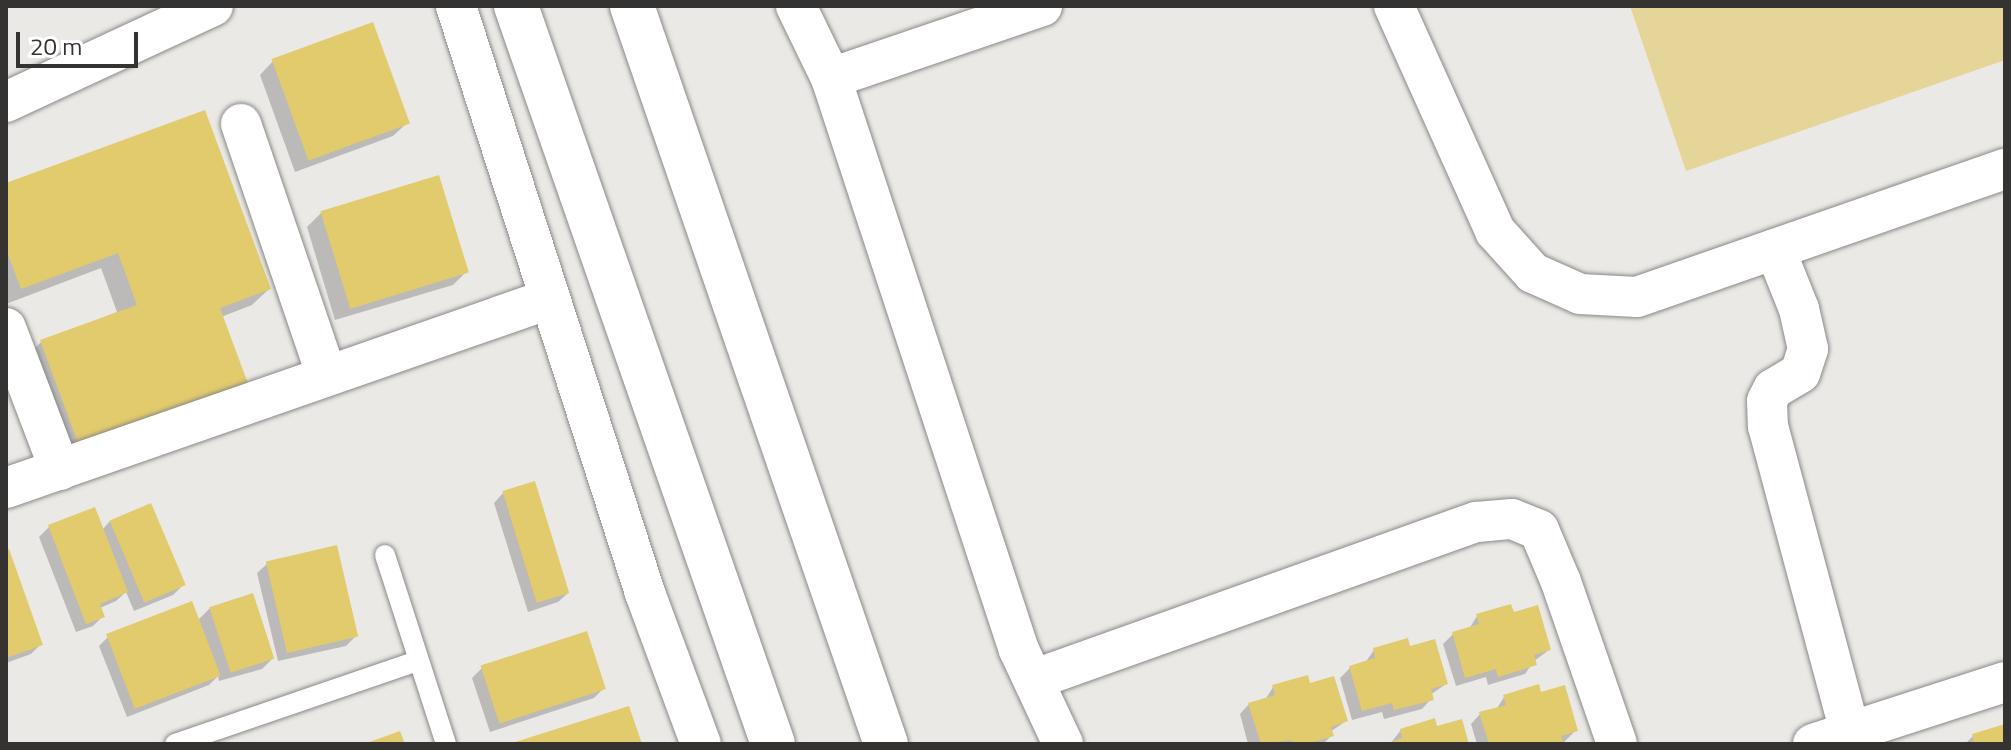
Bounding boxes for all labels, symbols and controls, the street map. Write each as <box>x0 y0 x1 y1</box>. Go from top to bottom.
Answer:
scale bar <box>20 16 142 66</box>
text: 20 m <box>30 28 82 64</box>

